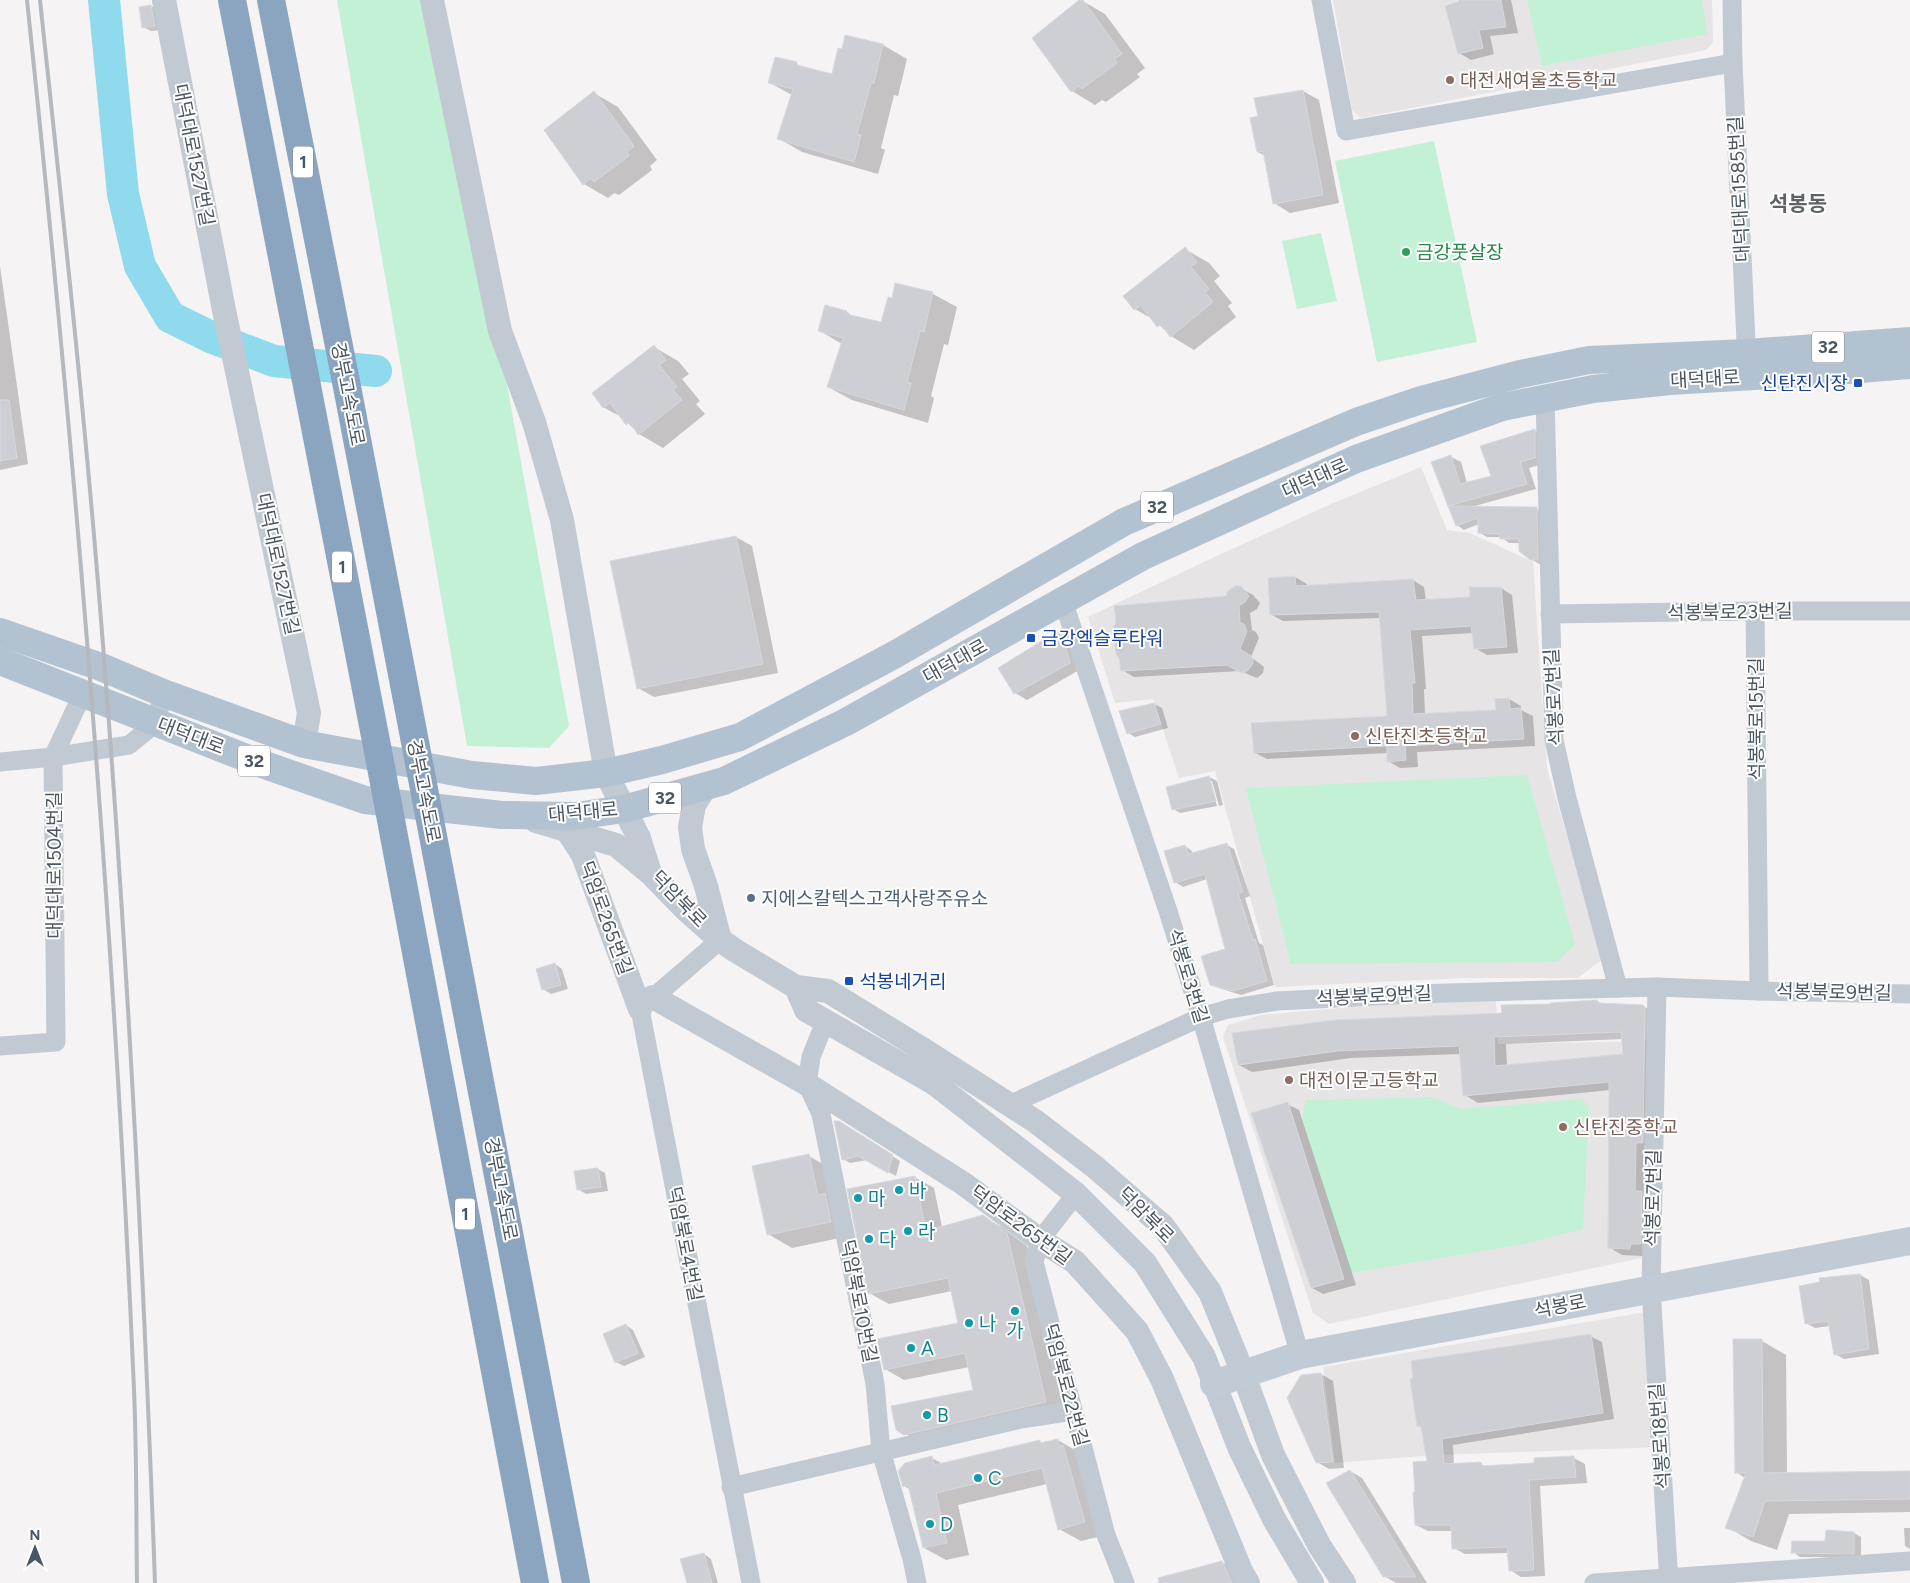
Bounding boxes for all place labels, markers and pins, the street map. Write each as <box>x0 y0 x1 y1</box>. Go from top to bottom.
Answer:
place label: 대전새여울초등학교 <box>1460 69 1617 92</box>
marker: 대전새여울초등학교 <box>1444 74 1456 86</box>
place label: 금강풋살장 <box>1416 241 1503 264</box>
marker: 금강풋살장 <box>1400 246 1412 258</box>
place label: 신탄진시장 <box>1761 372 1848 395</box>
marker: 신탄진시장 <box>1852 377 1864 389</box>
place label: 금강엑슬루타워 <box>1041 627 1163 650</box>
marker: 금강엑슬루타워 <box>1025 632 1037 644</box>
place label: 신탄진초등학교 <box>1365 725 1487 748</box>
marker: 신탄진초등학교 <box>1349 730 1361 742</box>
place label: 지에스칼텍스고객사랑주유소 <box>761 887 988 910</box>
marker: 지에스칼텍스고객사랑주유소 <box>745 892 757 904</box>
place label: 석봉네거리 <box>859 970 946 993</box>
marker: 석봉네거리 <box>843 975 855 987</box>
place label: 대전이문고등학교 <box>1299 1069 1439 1092</box>
marker: 대전이문고등학교 <box>1283 1074 1295 1086</box>
place label: 신탄진중학교 <box>1573 1116 1678 1139</box>
marker: 신탄진중학교 <box>1557 1121 1569 1133</box>
place label: 바 <box>909 1179 926 1202</box>
marker: 바 <box>893 1184 905 1196</box>
place label: 마 <box>868 1187 885 1210</box>
marker: 마 <box>852 1192 864 1204</box>
place label: 라 <box>918 1220 935 1243</box>
marker: 라 <box>902 1225 914 1237</box>
place label: 다 <box>879 1228 896 1251</box>
marker: 다 <box>863 1233 875 1245</box>
marker: 가 <box>1009 1305 1021 1317</box>
place label: 나 <box>979 1312 996 1335</box>
marker: 나 <box>963 1317 975 1329</box>
place label: 가 <box>1006 1319 1024 1342</box>
place label: A <box>921 1337 934 1360</box>
marker: A <box>905 1342 917 1354</box>
place label: B <box>937 1404 949 1427</box>
marker: B <box>921 1409 933 1421</box>
place label: C <box>988 1467 1002 1490</box>
marker: C <box>972 1472 984 1484</box>
place label: D <box>940 1513 953 1536</box>
marker: D <box>924 1518 936 1530</box>

